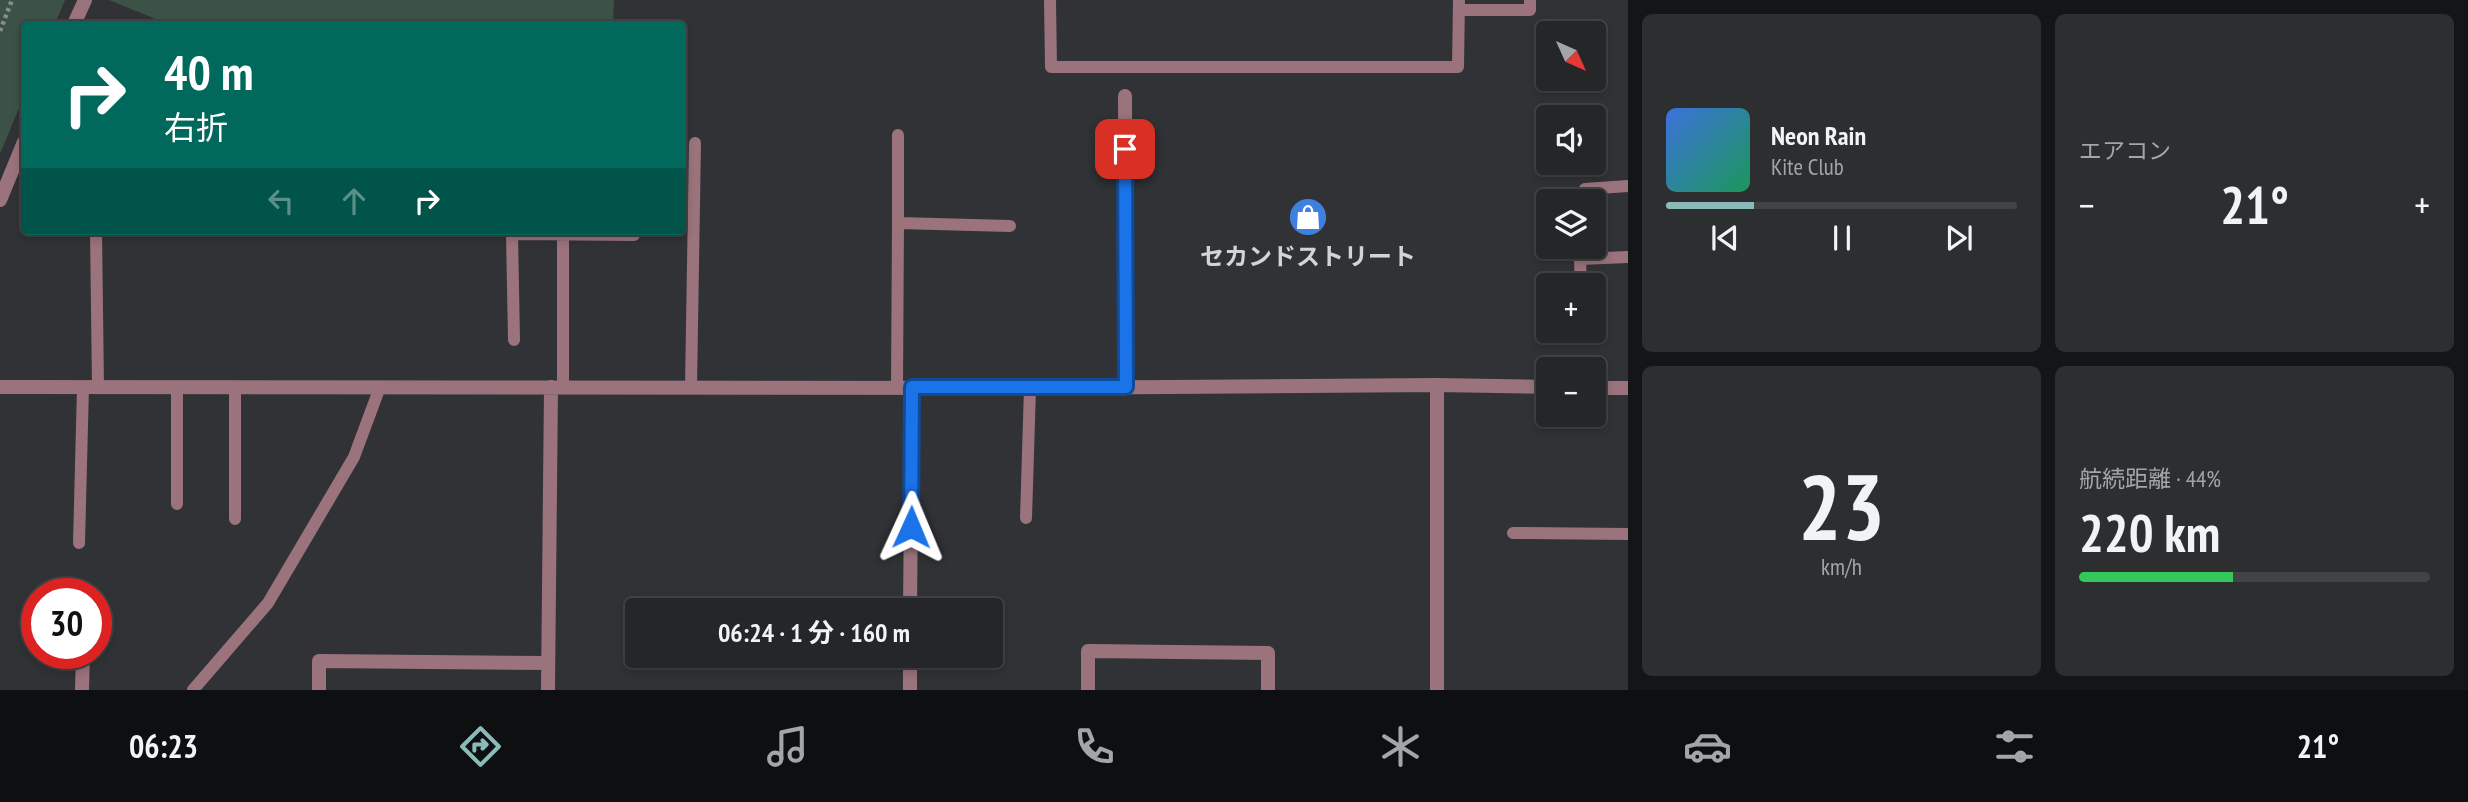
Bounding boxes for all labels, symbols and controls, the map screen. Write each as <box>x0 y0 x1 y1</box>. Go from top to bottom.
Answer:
north arrow <box>1536 21 1606 91</box>
map controls <box>1536 21 1606 427</box>
text: 40 m <box>164 40 253 104</box>
icon: right <box>49 49 140 140</box>
button: sound <box>1536 105 1606 175</box>
text: 右折 <box>164 106 228 148</box>
pin <box>1095 119 1155 179</box>
text: Neon Rain <box>1771 119 1866 152</box>
icon: arrive <box>1106 130 1144 168</box>
text: エアコン <box>2079 136 2171 165</box>
text: Kite Club <box>1771 152 1844 181</box>
text: 21° <box>2220 171 2289 238</box>
text: − <box>2079 180 2095 229</box>
text: + <box>2414 180 2430 229</box>
icon: left <box>262 182 300 220</box>
icon: ahead <box>335 182 373 220</box>
icon: right <box>408 182 446 220</box>
button: layers <box>1536 189 1606 259</box>
shop icon: セカンドストリート <box>1287 196 1329 238</box>
icon: previous <box>1706 219 1744 257</box>
icon: pause <box>1823 219 1861 257</box>
icon: next <box>1940 219 1978 257</box>
place label: セカンドストリート <box>1200 241 1416 272</box>
button: + <box>1536 273 1606 343</box>
button: − <box>1536 357 1606 427</box>
text: 23 <box>1798 447 1885 565</box>
text: 航続距離 · 44% <box>2079 464 2221 493</box>
position arrow <box>874 490 948 564</box>
text: 220 km <box>2079 499 2220 566</box>
text: km/h <box>1821 552 1862 581</box>
speed limit sign: 30 <box>21 578 112 669</box>
text: 06:24 · 1 分 · 160 m <box>718 616 910 649</box>
icon: directions <box>456 722 505 771</box>
icon: music <box>763 722 812 771</box>
icon: phone <box>1070 722 1119 771</box>
icon: climate <box>1376 722 1425 771</box>
icon: car <box>1683 722 1732 771</box>
icon: filters <box>1990 722 2039 771</box>
text: 06:23 <box>129 725 198 767</box>
text: 21° <box>2297 725 2339 767</box>

